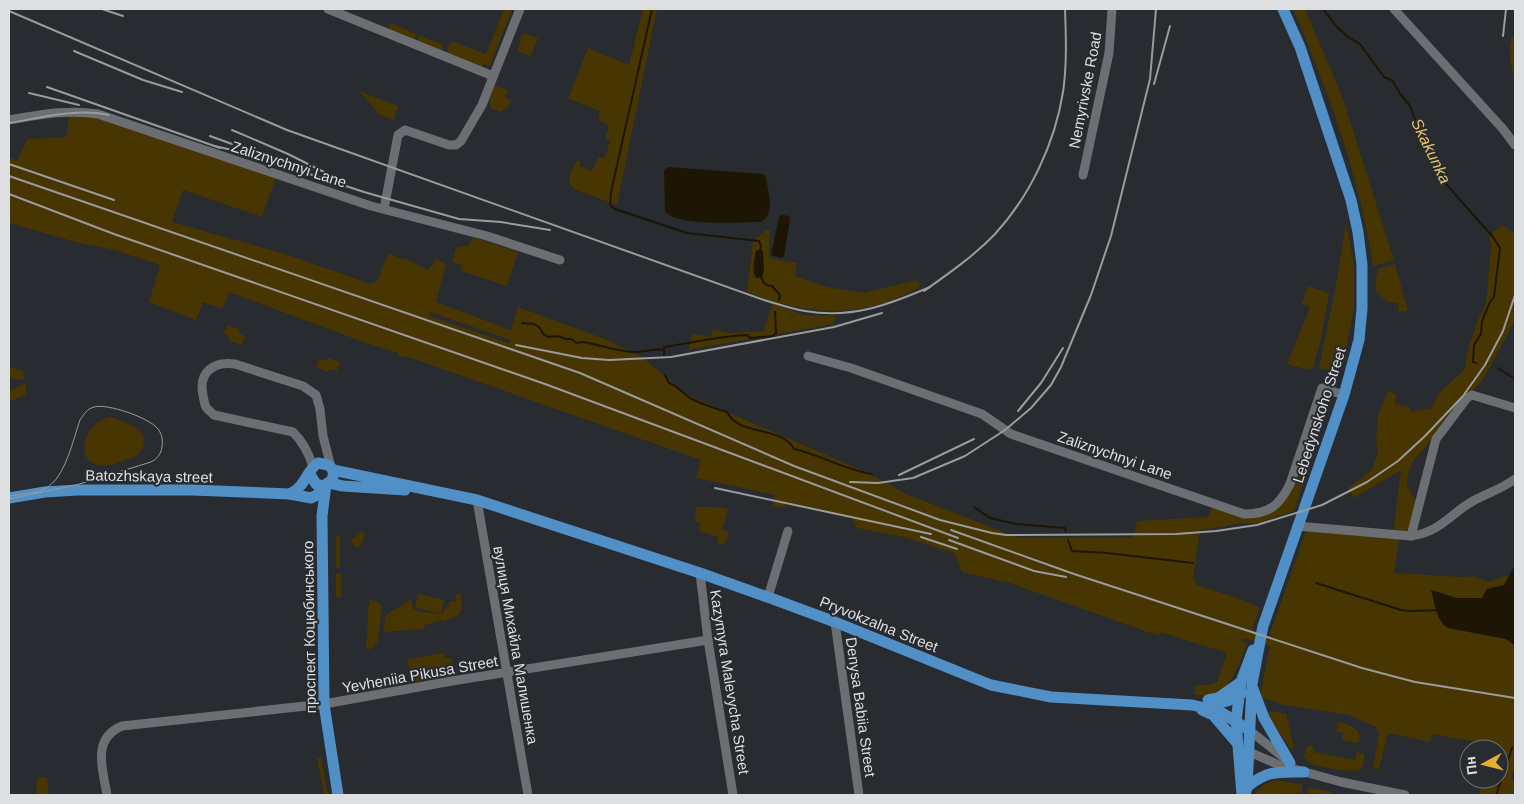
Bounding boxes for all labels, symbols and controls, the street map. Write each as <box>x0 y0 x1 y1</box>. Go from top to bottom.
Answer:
street label: Nemyrivske Road <box>1065 30 1105 150</box>
water label: Skakunka <box>1408 116 1454 186</box>
street label: Zaliznychnyi Lane <box>229 137 349 191</box>
street label: Lebedynskoho Street <box>1289 344 1349 485</box>
street label: Zaliznychnyi Lane <box>1055 427 1175 483</box>
street label: Batozhskaya street <box>85 466 214 486</box>
street label: проспект Коцюбинського <box>299 541 319 713</box>
street label: вулиця Михайла Малишенка <box>490 545 542 746</box>
street label: Kazymyra Malevycha Street <box>707 588 753 776</box>
street label: Pryvokzalna Street <box>817 593 941 656</box>
street label: Denysa Babiia Street <box>843 636 879 779</box>
street label: Yevheniia Pikusa Street <box>341 652 500 696</box>
north arrow <box>1459 739 1509 789</box>
text: Пн <box>1462 755 1480 776</box>

